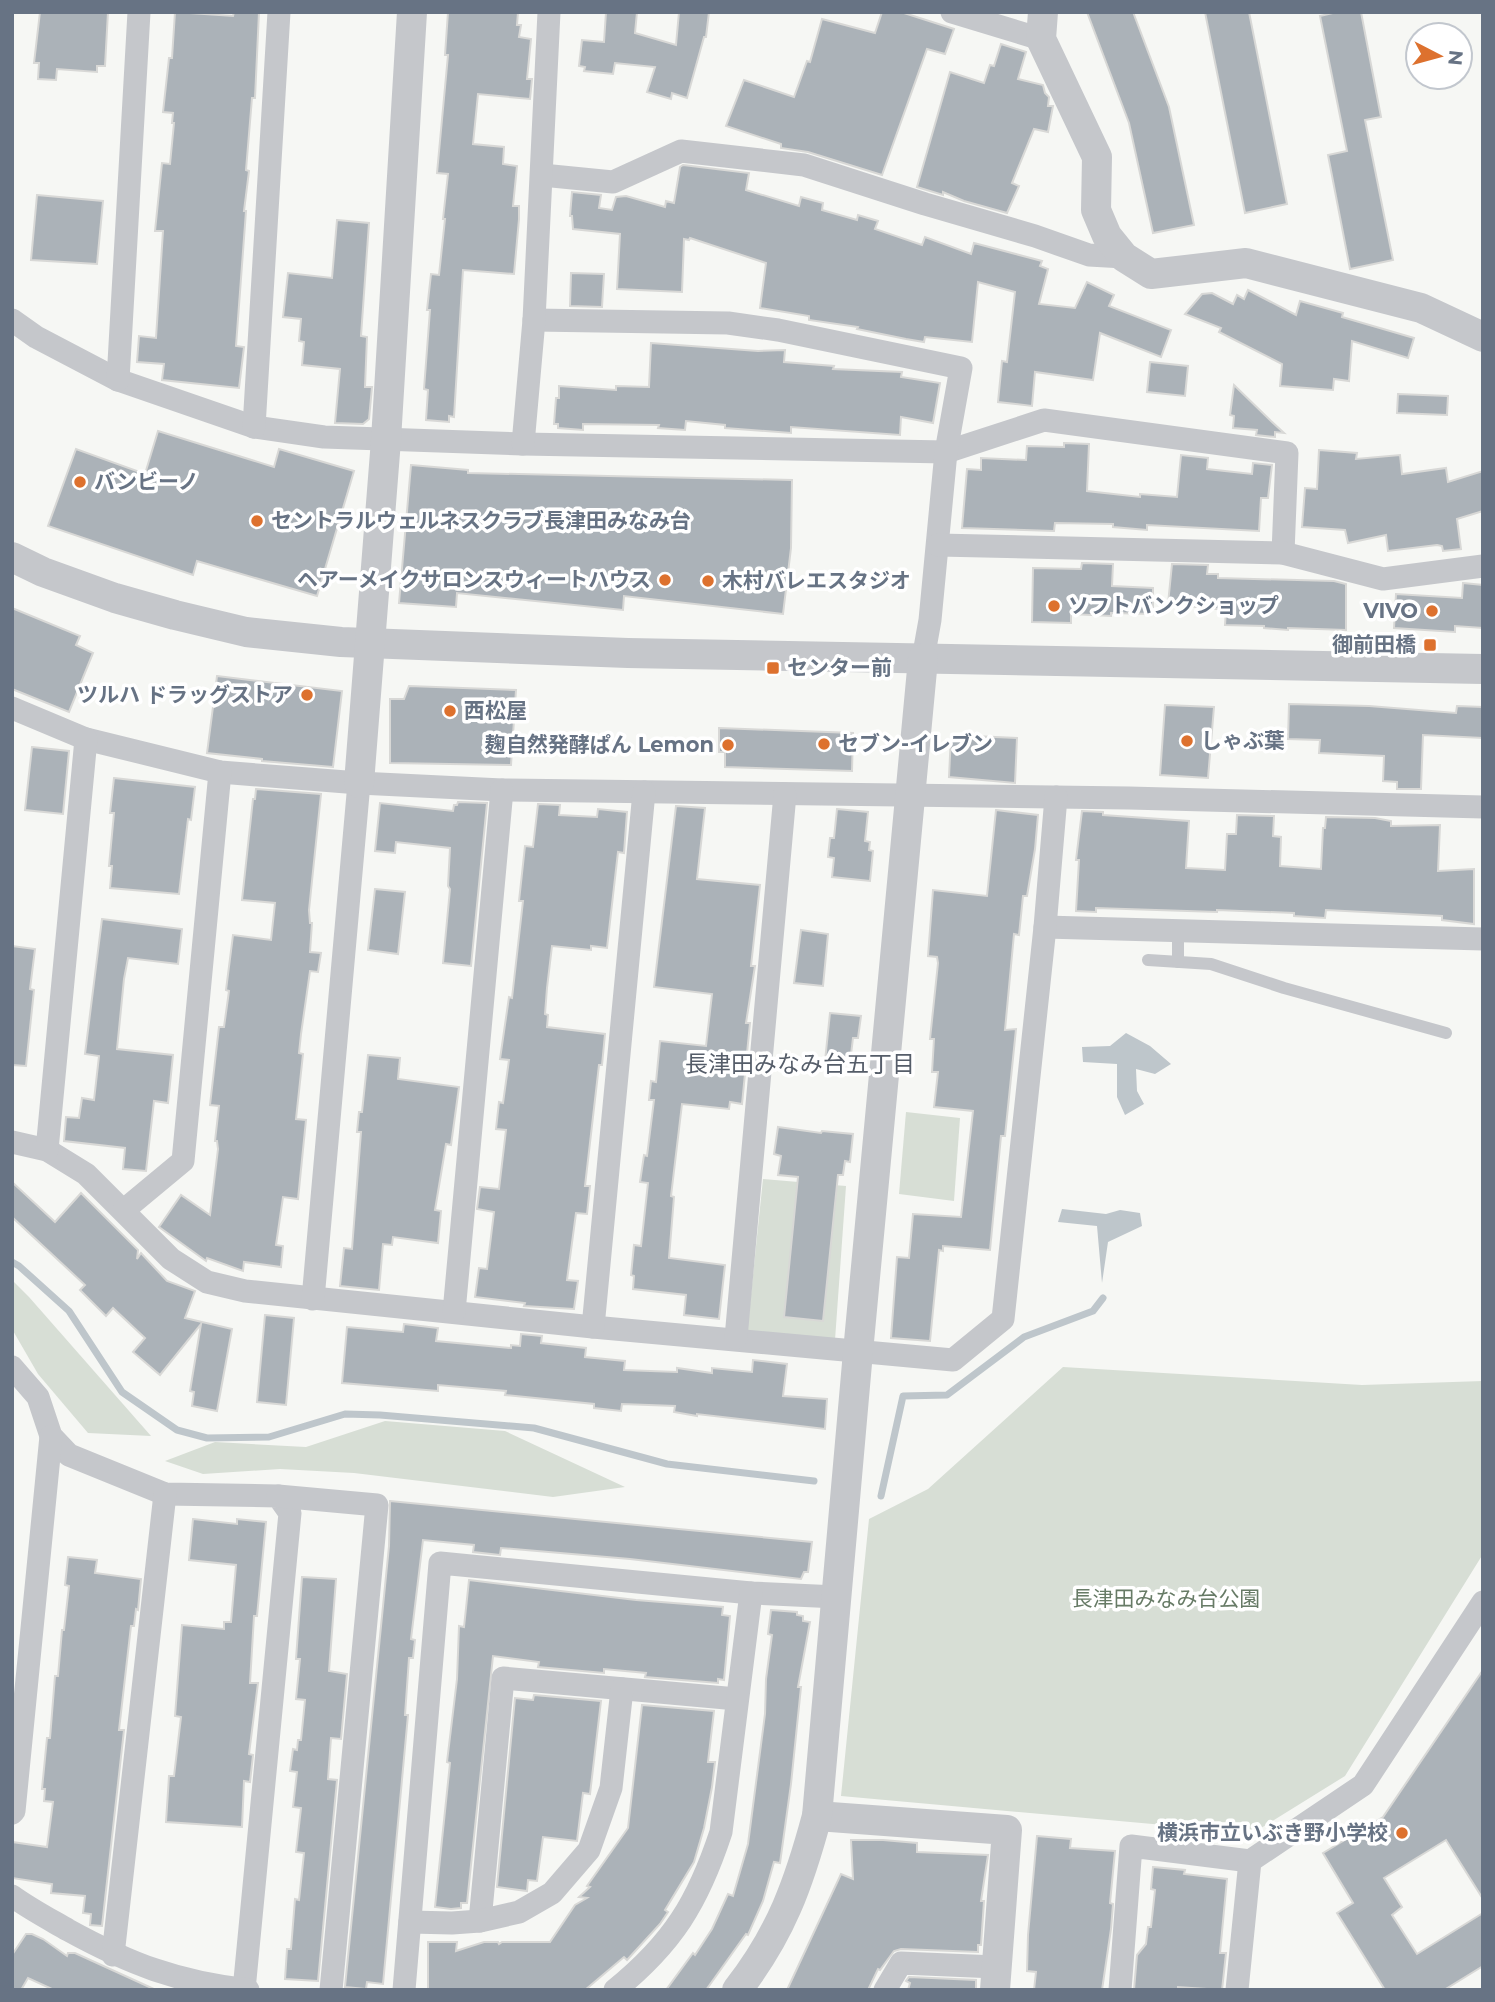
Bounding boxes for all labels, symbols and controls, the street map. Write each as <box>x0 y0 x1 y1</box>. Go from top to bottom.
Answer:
north arrow <box>1404 21 1474 91</box>
text: N <box>1443 49 1468 67</box>
place label: バンビーノ <box>94 469 199 494</box>
marker: バンビーノ <box>72 474 88 490</box>
place label: セントラルウェルネスクラブ長津田みなみ台 <box>271 508 691 533</box>
marker: セントラルウェルネスクラブ長津田みなみ台 <box>249 513 265 529</box>
place label: ヘアーメイクサロンスウィートハウス <box>297 567 651 592</box>
place label: 木村バレエスタジオ <box>722 568 911 593</box>
marker: ヘアーメイクサロンスウィートハウス <box>657 572 673 588</box>
marker: 木村バレエスタジオ <box>700 573 716 589</box>
place label: ソフトバンクショップ <box>1068 593 1279 618</box>
marker: ソフトバンクショップ <box>1046 598 1062 614</box>
place label: VIVO <box>1362 598 1418 623</box>
marker: VIVO <box>1424 603 1440 619</box>
place label: 御前田橋 <box>1332 632 1416 657</box>
marker: 御前田橋 <box>1422 637 1438 653</box>
place label: センター前 <box>787 655 892 680</box>
marker: センター前 <box>765 660 781 676</box>
place label: ツルハ ドラッグストア <box>77 682 293 707</box>
marker: ツルハ ドラッグストア <box>299 687 315 703</box>
place label: 西松屋 <box>464 698 527 723</box>
marker: 西松屋 <box>442 703 458 719</box>
place label: しゃぶ葉 <box>1201 728 1285 753</box>
place label: セブン-イレブン <box>838 731 993 756</box>
place label: 麹自然発酵ぱん Lemon <box>485 732 714 757</box>
marker: しゃぶ葉 <box>1179 733 1195 749</box>
marker: セブン-イレブン <box>816 736 832 752</box>
marker: 麹自然発酵ぱん Lemon <box>720 737 736 753</box>
district label: 長津田みなみ台五丁目 <box>685 1050 915 1078</box>
park label: 長津田みなみ台公園 <box>1072 1586 1261 1611</box>
place label: 横浜市立いぶき野小学校 <box>1157 1820 1388 1845</box>
marker: 横浜市立いぶき野小学校 <box>1394 1825 1410 1841</box>

